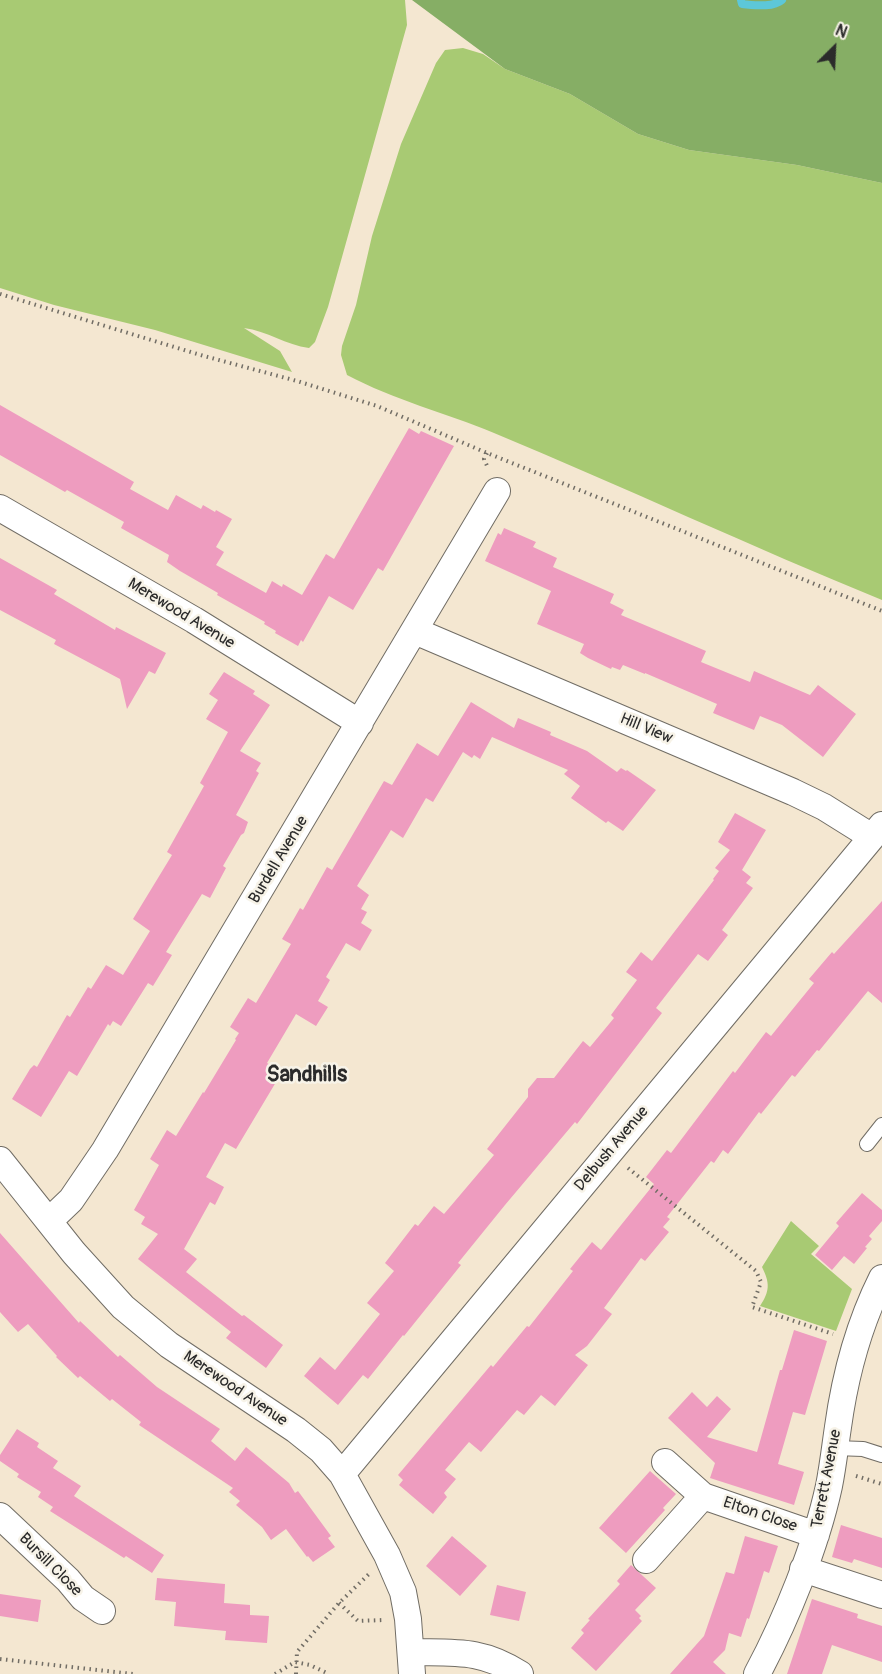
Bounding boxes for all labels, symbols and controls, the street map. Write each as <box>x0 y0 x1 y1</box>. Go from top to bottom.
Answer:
north arrow <box>804 18 864 78</box>
text: N <box>832 20 850 43</box>
street label: Merewood Avenue <box>124 575 238 653</box>
street label: Hill View <box>617 709 675 749</box>
street label: Burdell Avenue <box>245 813 313 907</box>
district label: Sandhills <box>267 1062 347 1088</box>
street label: Delbush Avenue <box>571 1103 653 1195</box>
street label: Merewood Avenue <box>179 1347 291 1431</box>
street label: Terrett Avenue <box>808 1428 846 1530</box>
street label: Elton Close <box>721 1493 799 1537</box>
street label: Bursill Close <box>14 1529 86 1601</box>

